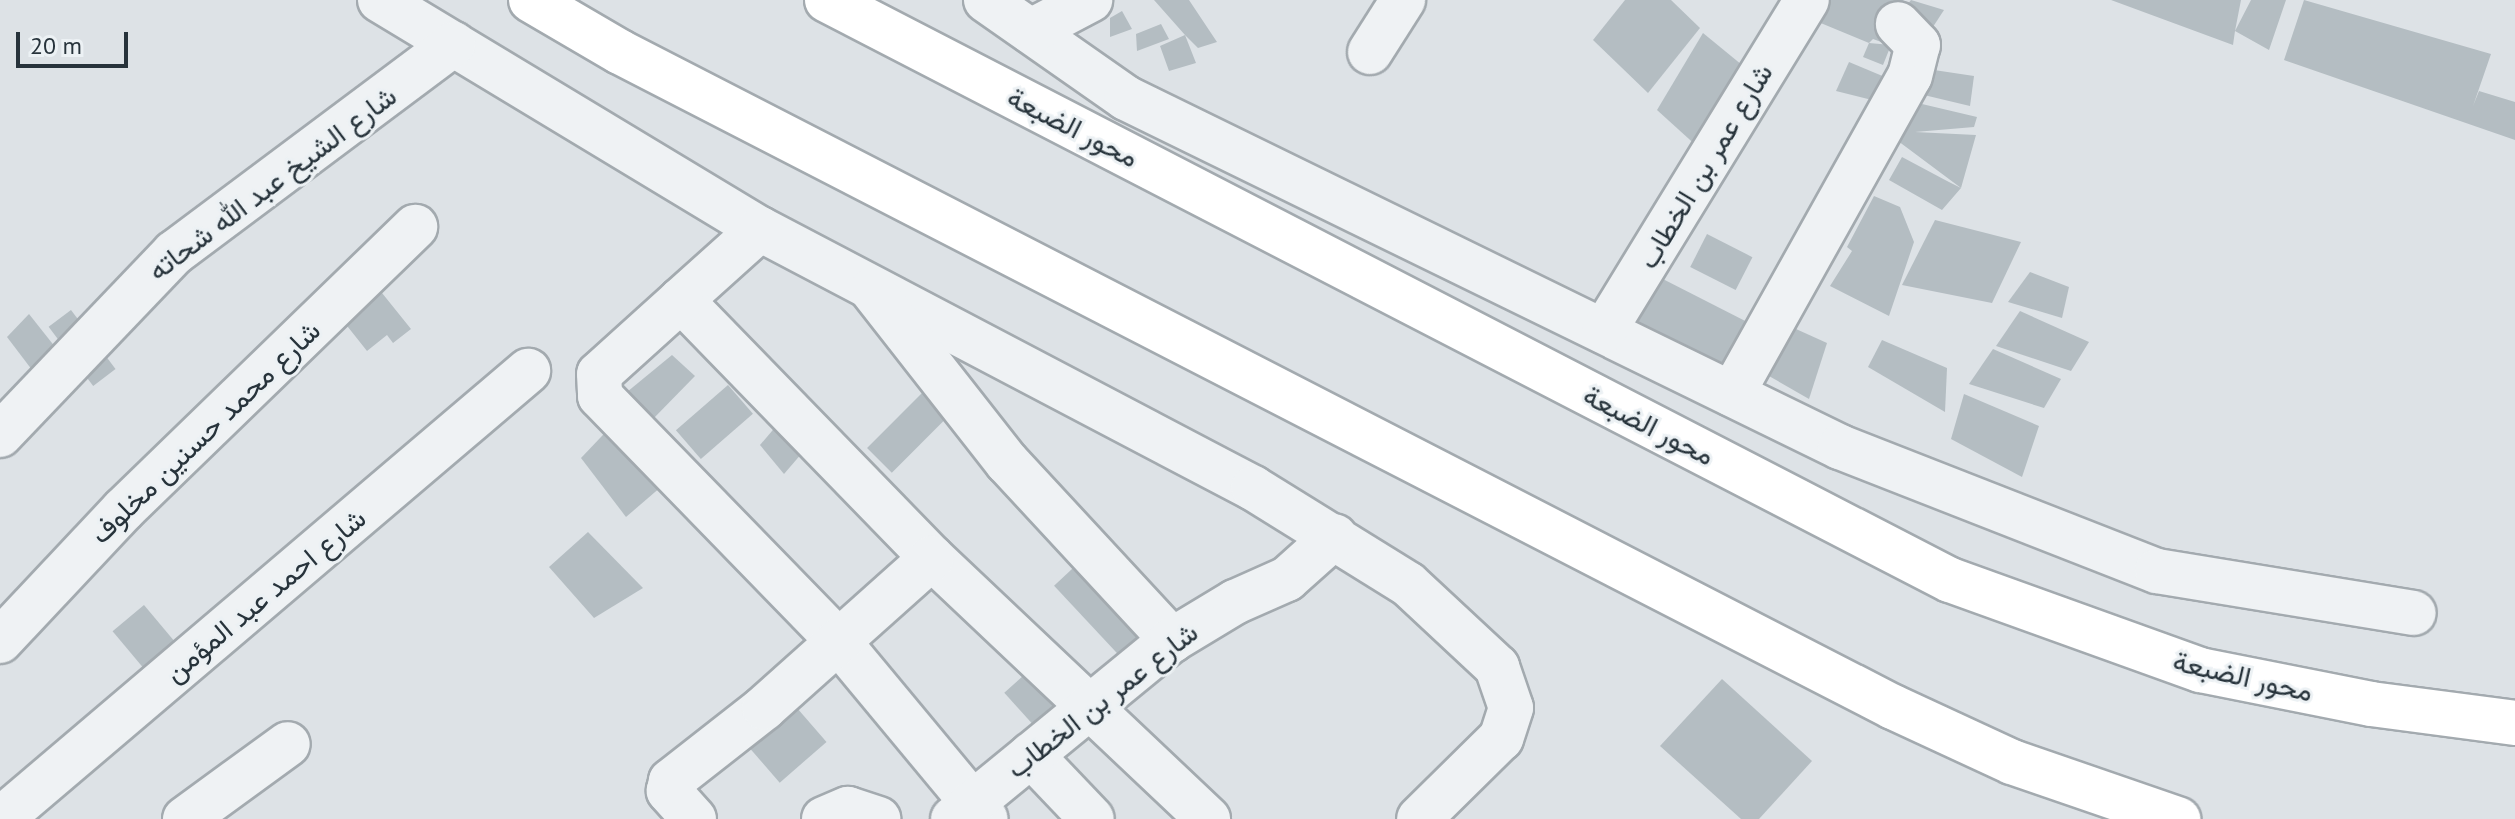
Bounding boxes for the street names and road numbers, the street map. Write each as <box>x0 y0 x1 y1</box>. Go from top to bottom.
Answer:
street label: شارع عمر بن الخطاب <box>1631 57 1779 275</box>
street label: شارع الشيخ عبد الله شحاته <box>141 79 403 287</box>
street label: محور الضبعة <box>1002 80 1144 174</box>
street label: شارع محمد حسنين مخلوف <box>83 313 327 551</box>
street label: محور الضبعة <box>1578 378 1720 472</box>
street label: شارع احمد عبد المؤمن <box>158 501 372 689</box>
street label: شارع عمر بن الخطاب <box>1000 615 1204 785</box>
street label: محور الضبعة <box>2170 644 2316 708</box>

